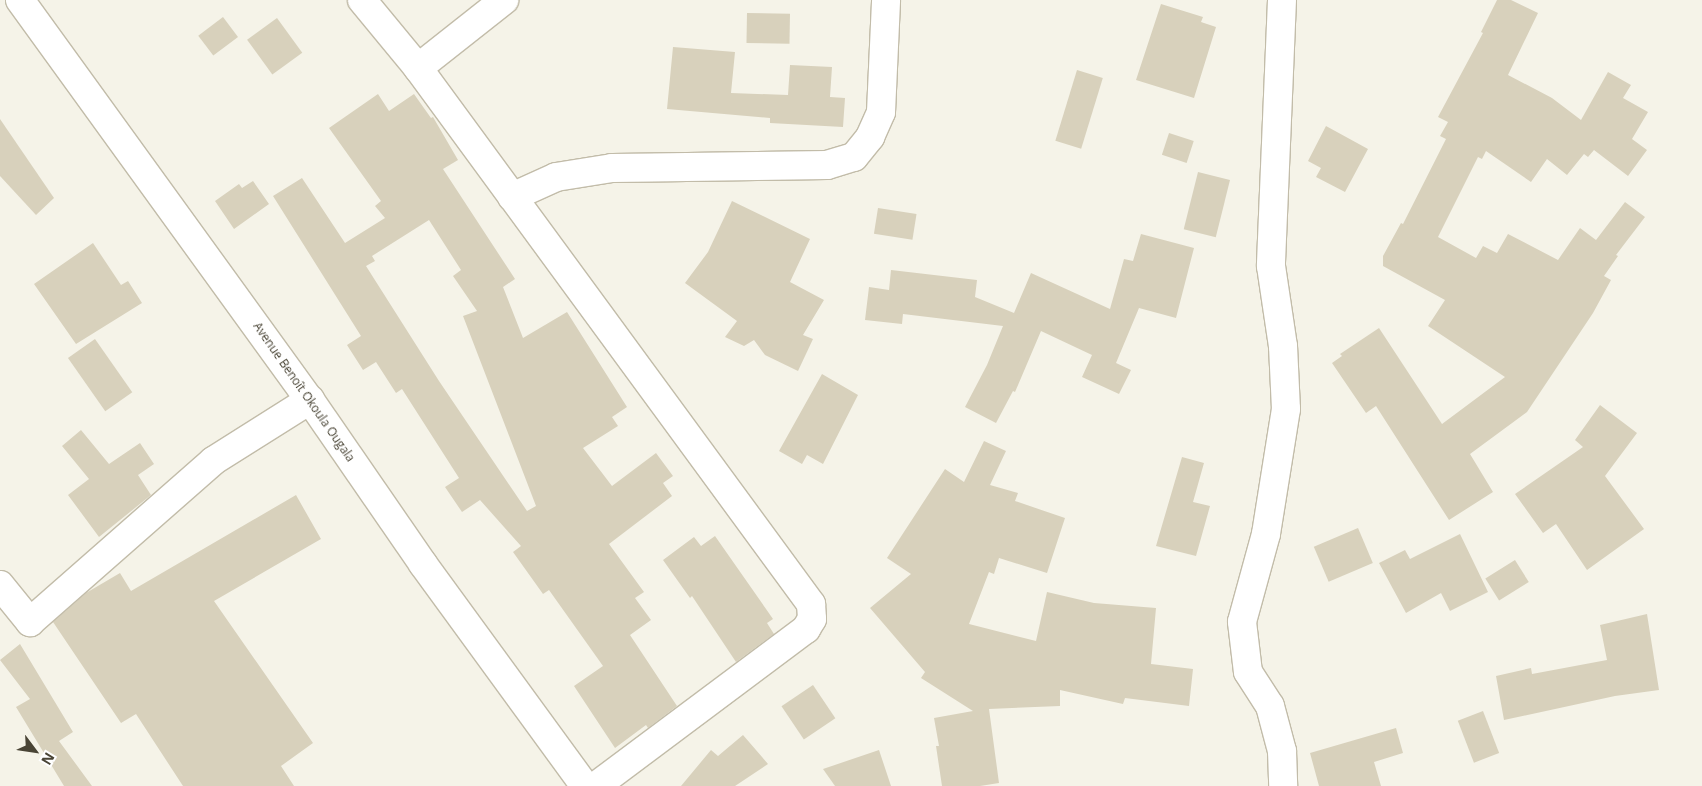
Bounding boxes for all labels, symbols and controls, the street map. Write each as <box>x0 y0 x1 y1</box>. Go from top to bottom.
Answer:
street label: Avenue Benoît Okoula Ougala <box>250 319 358 465</box>
north arrow <box>10 726 60 776</box>
text: N <box>37 749 59 769</box>

